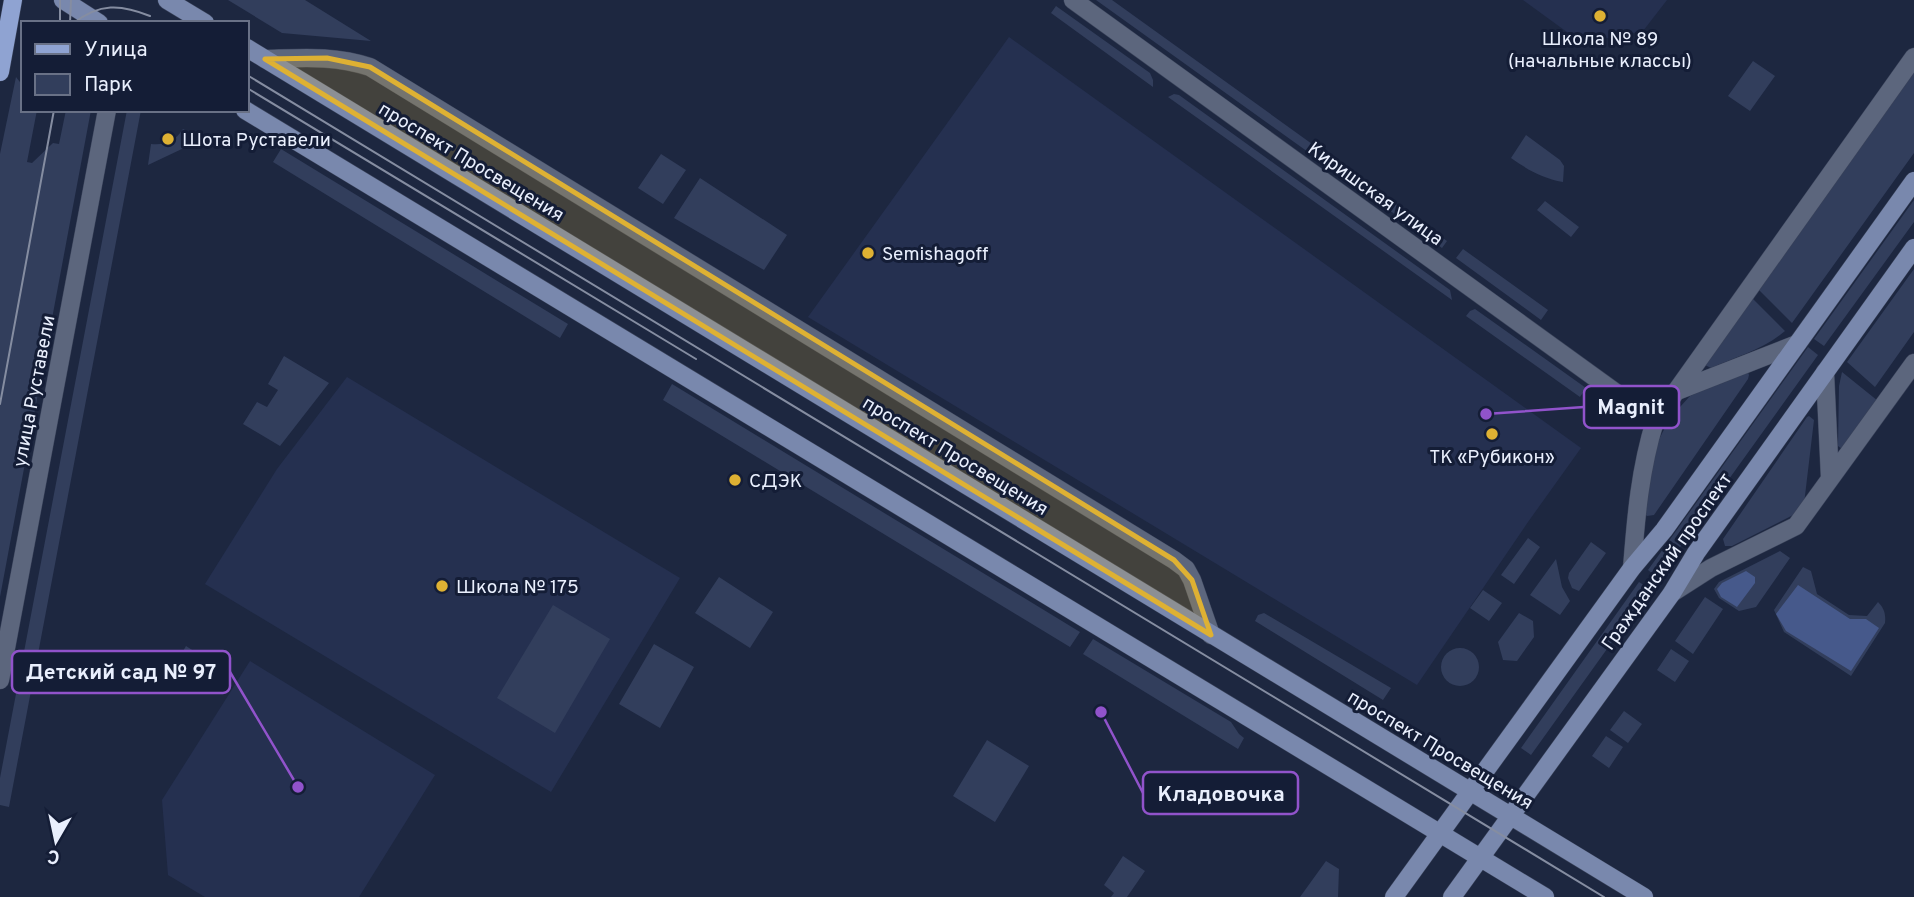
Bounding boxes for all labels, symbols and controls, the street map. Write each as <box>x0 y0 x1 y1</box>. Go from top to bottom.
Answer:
marker: Школа № 89 (начальные классы) <box>1592 8 1608 24</box>
legend <box>21 21 248 112</box>
place label: Школа № 89 (начальные классы) <box>1508 28 1692 74</box>
text: Улица <box>84 37 148 64</box>
text: Парк <box>84 72 133 99</box>
street label: проспект Просвещения <box>374 98 568 228</box>
place label: Шота Руставели <box>182 129 331 153</box>
marker: Шота Руставели <box>160 131 176 147</box>
street label: Киришская улица <box>1302 137 1447 252</box>
place label: Semishagoff <box>882 243 989 267</box>
marker: Semishagoff <box>860 245 876 261</box>
street label: улица Руставели <box>8 313 61 469</box>
callout: Magnit <box>1584 386 1679 428</box>
street label: проспект Просвещения <box>858 392 1052 522</box>
text: Magnit <box>1597 395 1665 422</box>
marker: ТК «Рубикон» <box>1484 426 1500 442</box>
place label: ТК «Рубикон» <box>1429 446 1555 470</box>
street label: Гражданский проспект <box>1597 468 1738 656</box>
place label: СДЭК <box>749 470 802 494</box>
marker: СДЭК <box>727 472 743 488</box>
place label: Школа № 175 <box>456 576 579 600</box>
marker: Школа № 175 <box>434 578 450 594</box>
callout: Детский сад № 97 <box>12 651 230 693</box>
text: Детский сад № 97 <box>26 660 216 687</box>
street label: проспект Просвещения <box>1343 686 1537 816</box>
callout: Кладовочка <box>1143 772 1298 814</box>
text: Кладовочка <box>1157 782 1285 809</box>
north arrow <box>21 806 91 876</box>
text: С <box>46 843 62 869</box>

